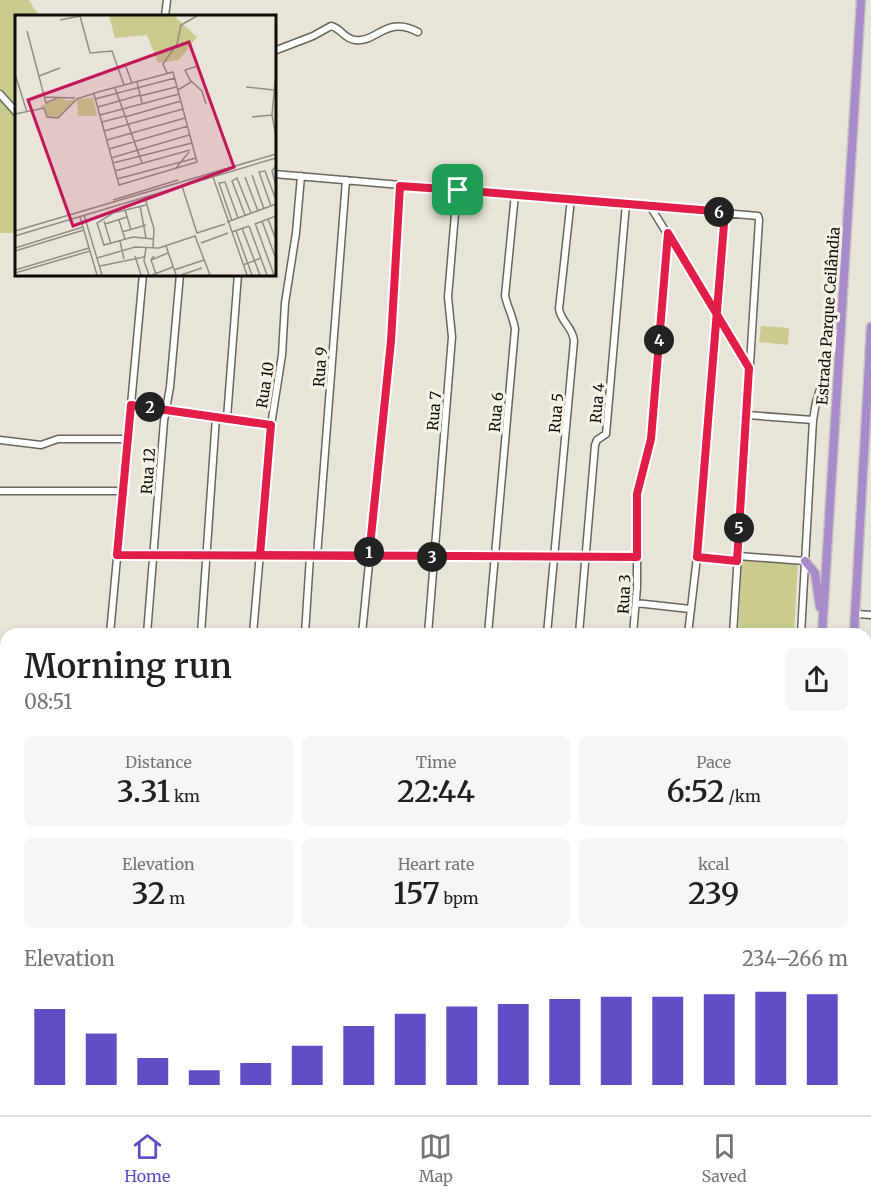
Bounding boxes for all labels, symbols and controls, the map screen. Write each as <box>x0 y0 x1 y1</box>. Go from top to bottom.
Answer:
inset map <box>15 15 276 276</box>
pin <box>432 164 483 215</box>
icon: arrive <box>441 173 474 206</box>
pin: 6 <box>704 197 734 227</box>
text: 6 <box>714 202 724 222</box>
street label: Estrada Parque Ceilândia <box>812 226 844 406</box>
pin: 4 <box>644 325 674 355</box>
text: 4 <box>654 330 664 350</box>
street label: Rua 9 <box>309 346 331 388</box>
street label: Rua 10 <box>252 360 278 410</box>
street label: Rua 4 <box>586 382 608 424</box>
street label: Rua 7 <box>423 390 445 432</box>
street label: Rua 6 <box>485 391 507 433</box>
pin: 2 <box>135 392 165 422</box>
street label: Rua 5 <box>545 392 567 434</box>
text: 2 <box>145 397 155 417</box>
street label: Rua 12 <box>137 447 159 495</box>
pin: 5 <box>724 513 754 543</box>
text: 5 <box>734 518 744 538</box>
pin: 1 <box>354 537 384 567</box>
text: 1 <box>365 542 373 562</box>
pin: 3 <box>417 542 447 572</box>
text: 3 <box>427 547 437 567</box>
street label: Rua 3 <box>613 574 635 614</box>
text: Morning run <box>24 646 232 687</box>
button: share <box>785 648 848 711</box>
text: 08:51 <box>24 689 72 714</box>
text: Distance <box>125 752 192 772</box>
text: Time <box>416 752 456 772</box>
text: Pace <box>696 752 731 772</box>
text: 3.31 <box>117 772 170 810</box>
text: 22:44 <box>397 772 475 810</box>
text: 6:52 <box>666 772 725 810</box>
text: km <box>170 786 200 806</box>
text: /km <box>725 786 761 806</box>
text: Elevation <box>122 854 195 874</box>
text: Heart rate <box>398 854 474 874</box>
text: kcal <box>698 854 729 874</box>
text: 32 <box>131 874 166 912</box>
text: 157 <box>393 874 440 912</box>
text: 239 <box>688 874 739 912</box>
text: m <box>166 888 185 908</box>
text: bpm <box>440 888 479 908</box>
text: Elevation <box>24 946 115 971</box>
text: 234–266 m <box>742 946 848 971</box>
tab: Home <box>124 1130 170 1186</box>
tab: Map <box>419 1130 453 1186</box>
tab: Saved <box>701 1130 747 1186</box>

